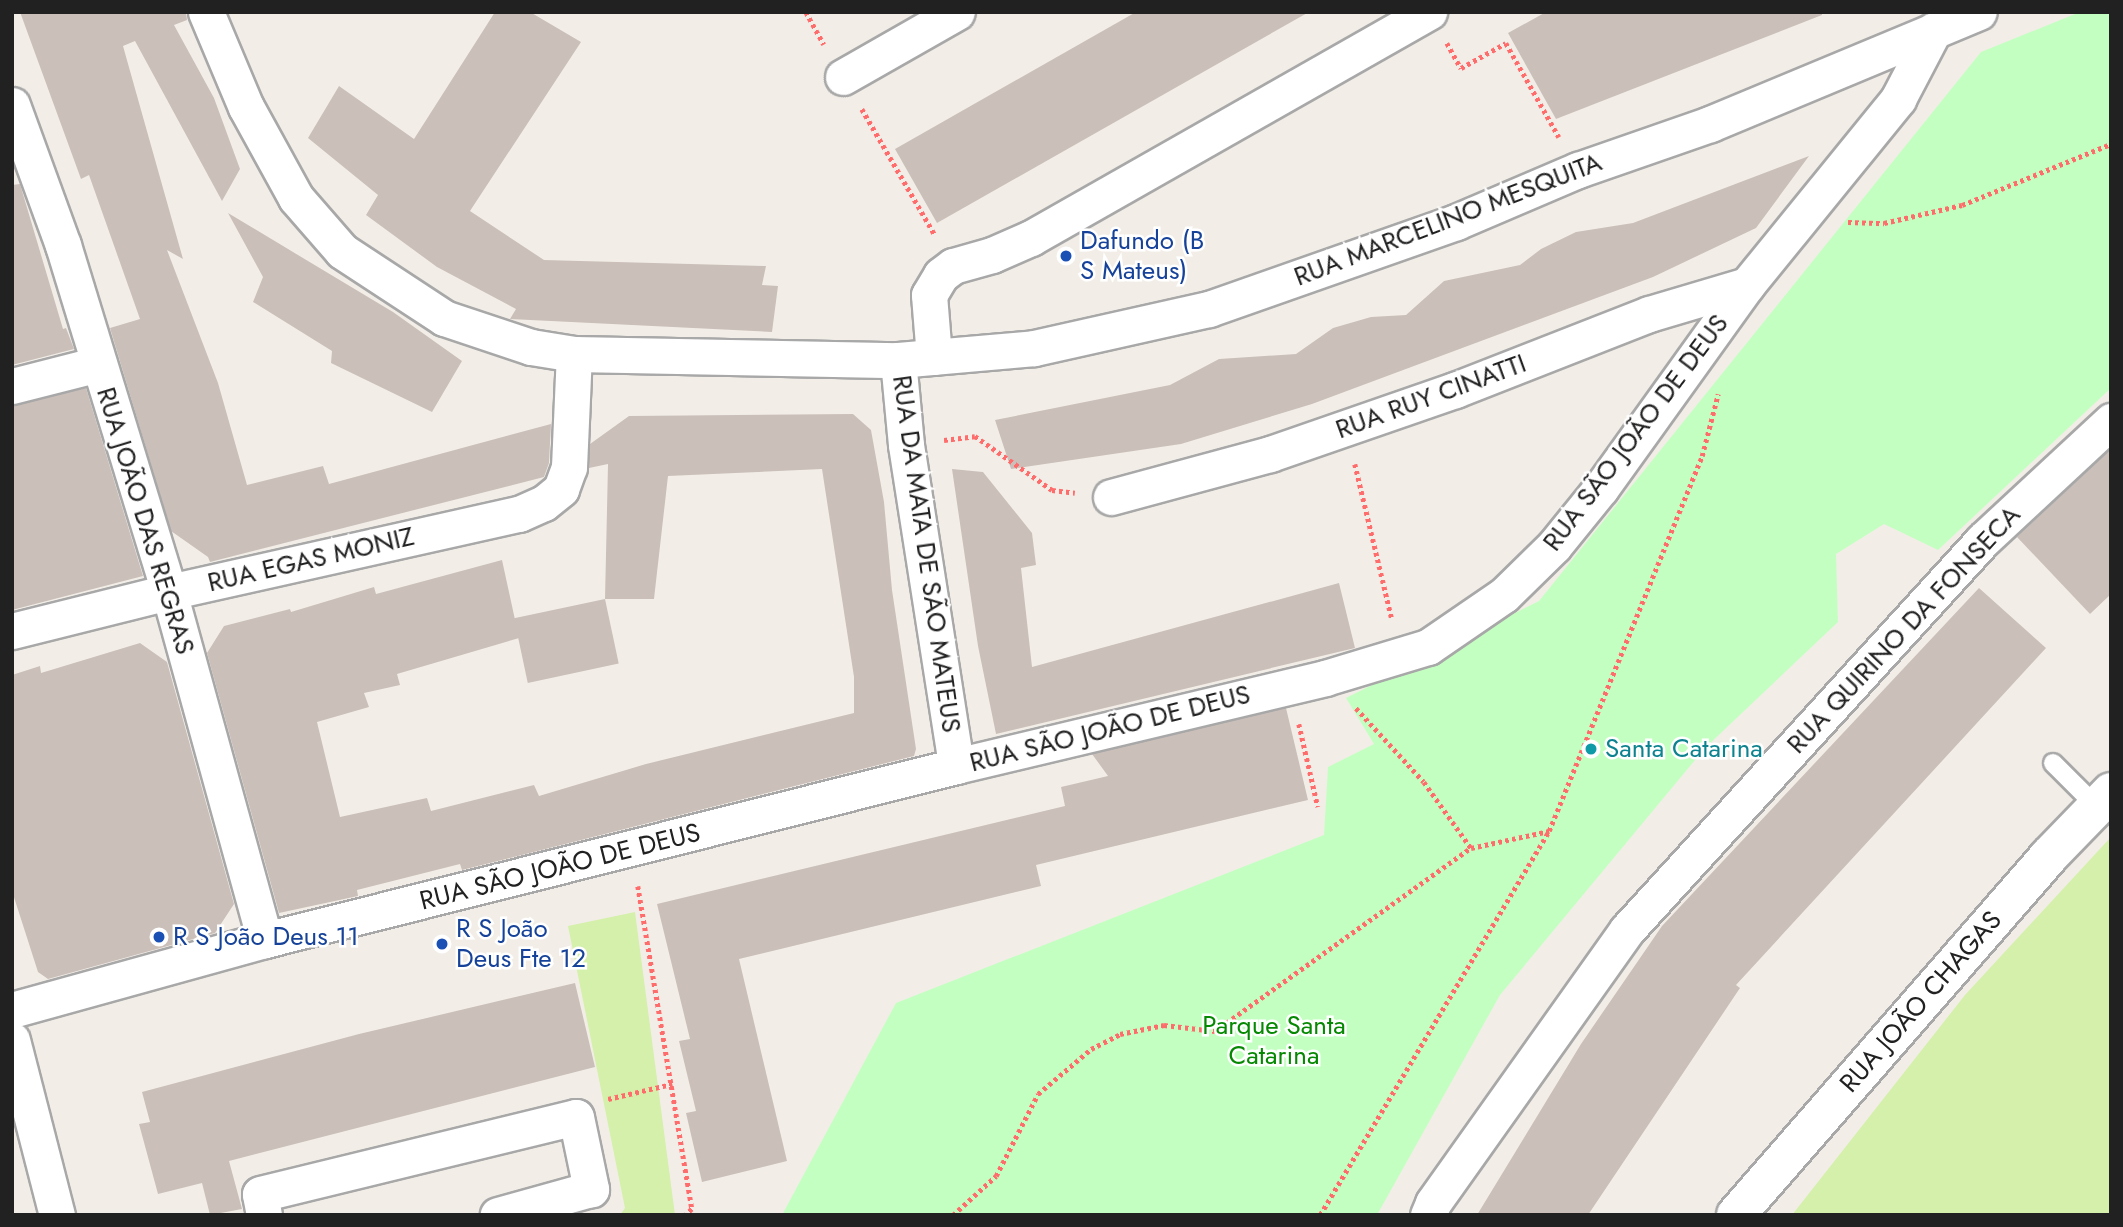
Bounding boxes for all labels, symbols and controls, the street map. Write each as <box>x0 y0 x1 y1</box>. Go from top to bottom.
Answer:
street label: RUA MARCELINO MESQUITA <box>1290 147 1606 293</box>
place label: Dafundo (B S Mateus) <box>1080 225 1204 286</box>
marker: Dafundo (B S Mateus) <box>1058 248 1074 264</box>
street label: RUA SÃO JOÃO DE DEUS <box>1537 309 1735 557</box>
street label: RUA RUY CINATTI <box>1332 348 1530 446</box>
street label: RUA DA MATA DE SÃO MATEUS <box>885 373 967 735</box>
street label: RUA JOÃO DAS REGRAS <box>90 384 200 658</box>
street label: RUA QUIRINO DA FONSECA <box>1781 500 2027 760</box>
street label: RUA EGAS MONIZ <box>205 521 417 599</box>
street label: RUA SÃO JOÃO DE DEUS <box>967 679 1253 779</box>
place label: Santa Catarina <box>1605 733 1763 765</box>
marker: Santa Catarina <box>1583 741 1599 757</box>
street label: RUA SÃO JOÃO DE DEUS <box>417 817 703 917</box>
street label: RUA JOÃO CHAGAS <box>1834 905 2008 1099</box>
place label: R S João Deus Fte 12 <box>456 913 586 974</box>
place label: R S João Deus 11 <box>173 921 359 953</box>
marker: R S João Deus 11 <box>151 929 167 945</box>
marker: R S João Deus Fte 12 <box>434 936 450 952</box>
park label: Parque Santa Catarina <box>1202 1010 1346 1072</box>

